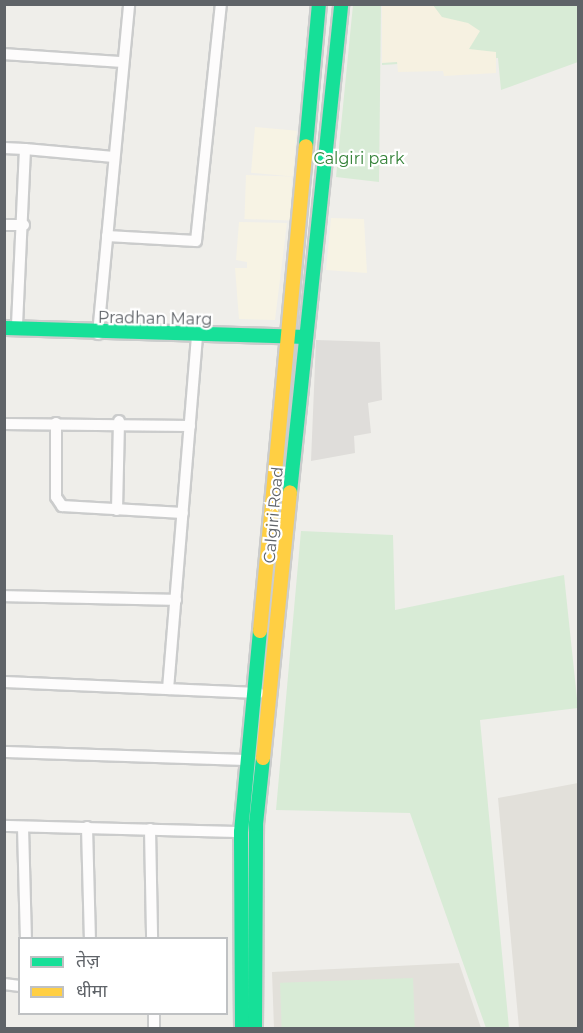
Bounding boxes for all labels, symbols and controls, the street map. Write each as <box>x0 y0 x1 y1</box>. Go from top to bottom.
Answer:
park label: Calgiri park <box>313 149 405 169</box>
street label: Pradhan Marg <box>98 308 212 330</box>
street label: Calgiri Road <box>260 466 288 564</box>
legend <box>18 937 228 1015</box>
text: तेज़ <box>76 950 100 972</box>
text: धीमा <box>76 980 107 1002</box>

